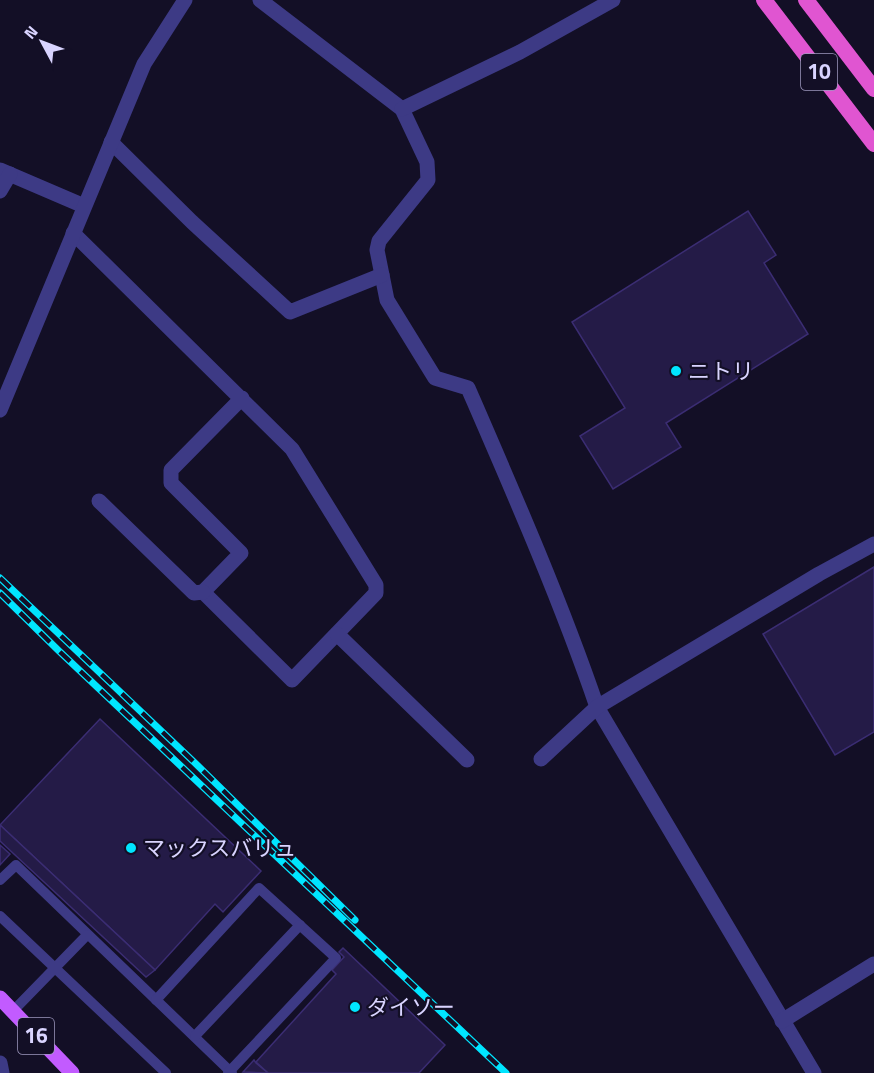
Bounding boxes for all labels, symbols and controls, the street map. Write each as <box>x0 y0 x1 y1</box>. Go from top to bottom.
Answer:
north arrow <box>12 12 72 72</box>
text: N <box>18 20 43 44</box>
road number: 10 <box>801 54 837 90</box>
place label: ニトリ <box>688 354 754 388</box>
marker: ニトリ <box>669 364 683 378</box>
place label: マックスバリュ <box>143 831 296 865</box>
marker: マックスバリュ <box>124 841 138 855</box>
place label: ダイソー <box>367 990 455 1024</box>
marker: ダイソー <box>348 1000 362 1014</box>
road number: 16 <box>18 1018 54 1054</box>

